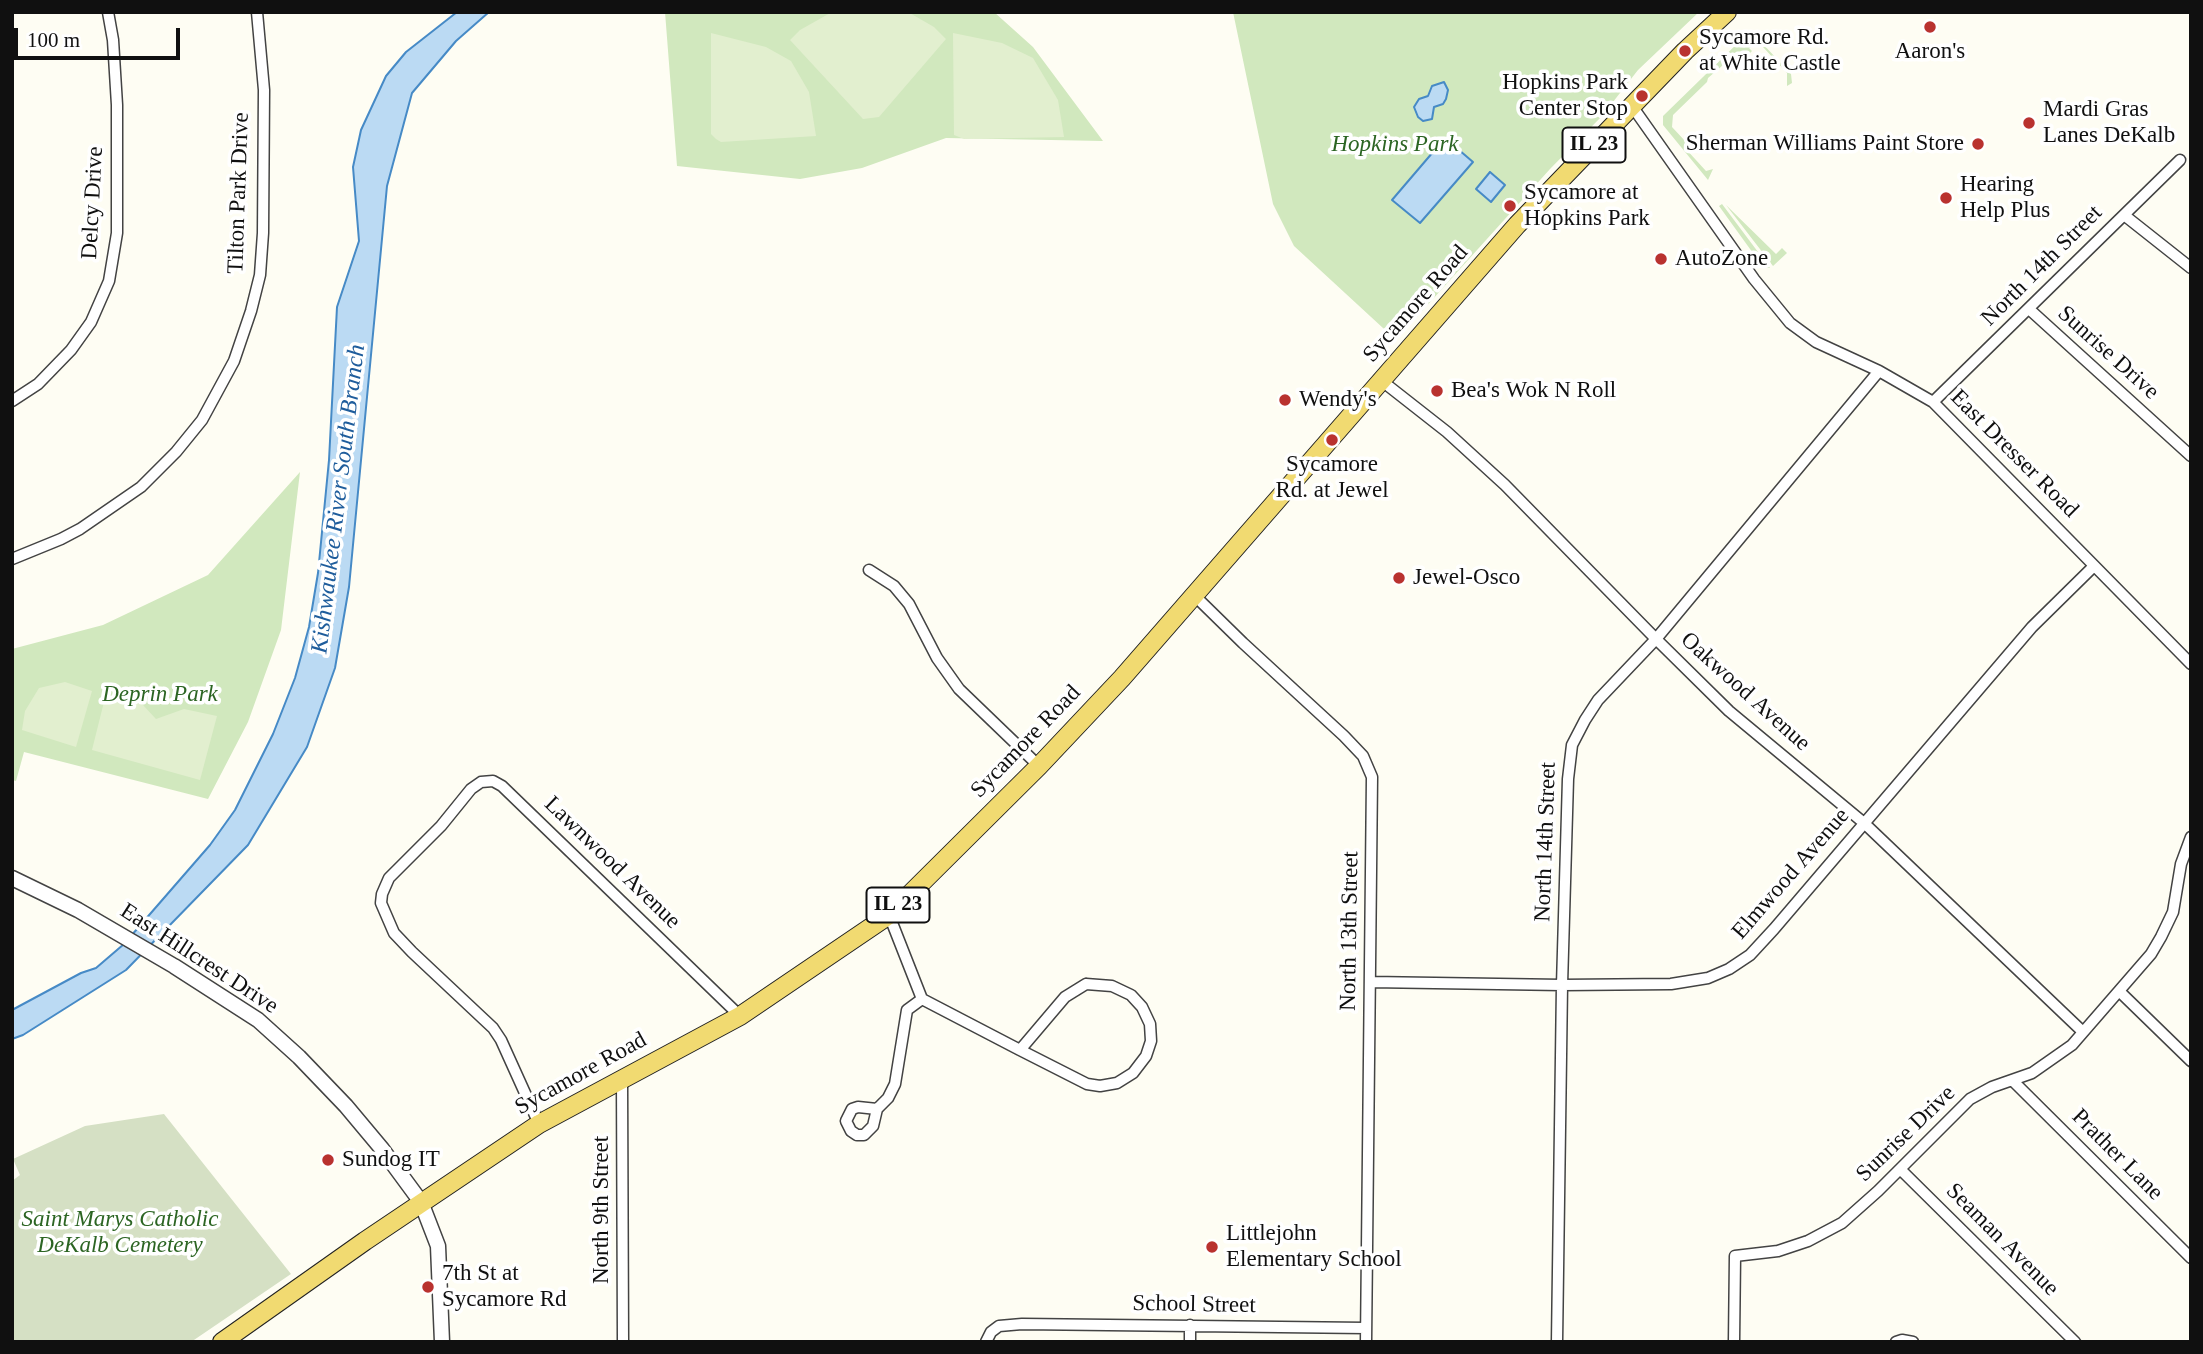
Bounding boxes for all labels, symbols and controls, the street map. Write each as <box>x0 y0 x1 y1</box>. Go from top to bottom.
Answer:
scale bar <box>18 14 184 58</box>
marker: Aaron's <box>1922 19 1938 35</box>
place label: Sycamore Rd. at White Castle <box>1699 24 1841 78</box>
text: 100 m <box>27 28 80 52</box>
place label: Aaron's <box>1895 38 1965 66</box>
marker: Sycamore Rd. at White Castle <box>1677 43 1693 59</box>
place label: Hopkins Park Center Stop <box>1502 69 1628 123</box>
marker: Hopkins Park Center Stop <box>1634 88 1650 104</box>
place label: Mardi Gras Lanes DeKalb <box>2043 96 2175 150</box>
street label: Tilton Park Drive <box>222 112 256 274</box>
marker: Mardi Gras Lanes DeKalb <box>2021 115 2037 131</box>
road number: IL 23 <box>1562 128 1626 162</box>
place label: Sherman Williams Paint Store <box>1686 130 1964 158</box>
park label: Hopkins Park <box>1331 131 1459 159</box>
marker: Sherman Williams Paint Store <box>1970 136 1986 152</box>
street label: Delcy Drive <box>76 146 110 260</box>
place label: Hearing Help Plus <box>1960 171 2050 225</box>
place label: Sycamore at Hopkins Park <box>1524 179 1650 233</box>
marker: Hearing Help Plus <box>1938 190 1954 206</box>
marker: Sycamore at Hopkins Park <box>1502 198 1518 214</box>
street label: North 14th Street <box>1976 200 2108 332</box>
street label: Sycamore Road <box>1358 240 1474 368</box>
place label: AutoZone <box>1675 245 1768 273</box>
marker: AutoZone <box>1653 251 1669 267</box>
street label: Sunrise Drive <box>2052 300 2164 406</box>
water label: Kishwaukee River South Branch <box>306 343 372 655</box>
place label: Bea's Wok N Roll <box>1451 377 1616 405</box>
marker: Bea's Wok N Roll <box>1429 383 1445 399</box>
street label: East Dresser Road <box>1944 384 2084 524</box>
place label: Wendy's <box>1299 386 1377 414</box>
marker: Wendy's <box>1277 392 1293 408</box>
marker: Sycamore Rd. at Jewel <box>1324 432 1340 448</box>
place label: Sycamore Rd. at Jewel <box>1275 451 1389 505</box>
place label: Jewel-Osco <box>1413 564 1520 592</box>
marker: Jewel-Osco <box>1391 570 1407 586</box>
street label: Oakwood Avenue <box>1674 627 1816 757</box>
street label: Sycamore Road <box>965 680 1087 804</box>
park label: Deprin Park <box>102 681 218 709</box>
street label: North 14th Street <box>1529 762 1563 922</box>
street label: Lawnwood Avenue <box>538 791 686 935</box>
street label: Elmwood Avenue <box>1726 803 1856 945</box>
street label: North 13th Street <box>1335 851 1365 1011</box>
road number: IL 23 <box>866 888 930 922</box>
street label: East Hillcrest Drive <box>115 898 283 1020</box>
street label: Sycamore Road <box>510 1026 652 1122</box>
street label: Sunrise Drive <box>1851 1080 1961 1188</box>
street label: Prather Lane <box>2065 1103 2169 1207</box>
street label: North 9th Street <box>588 1136 616 1284</box>
place label: Sundog IT <box>342 1146 440 1174</box>
marker: Sundog IT <box>320 1152 336 1168</box>
street label: Seaman Avenue <box>1940 1178 2064 1302</box>
park label: Saint Marys Catholic DeKalb Cemetery <box>22 1206 218 1260</box>
place label: Littlejohn Elementary School <box>1226 1220 1402 1274</box>
marker: Littlejohn Elementary School <box>1204 1239 1220 1255</box>
place label: 7th St at Sycamore Rd <box>442 1260 567 1314</box>
marker: 7th St at Sycamore Rd <box>420 1279 436 1295</box>
street label: School Street <box>1132 1290 1256 1320</box>

